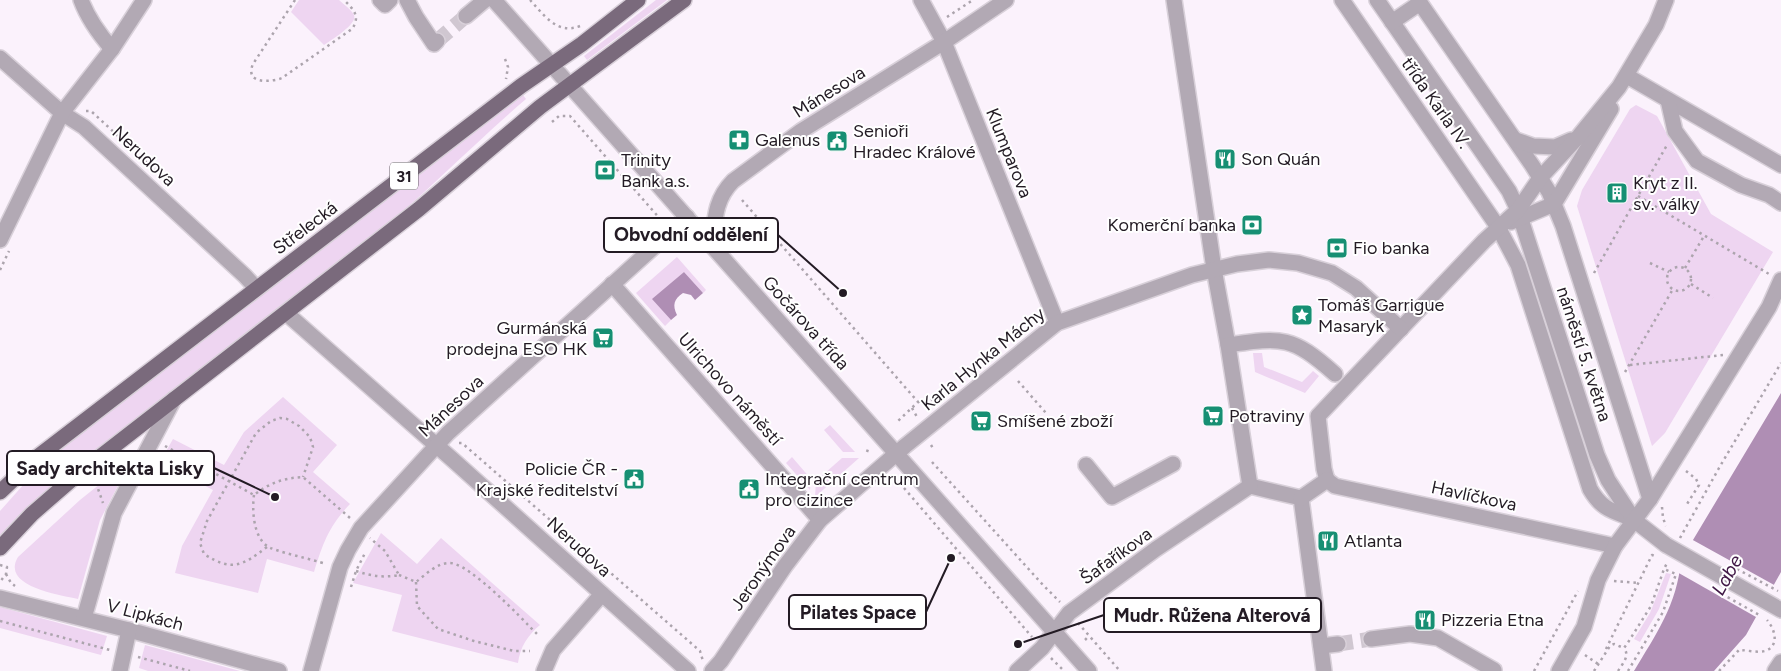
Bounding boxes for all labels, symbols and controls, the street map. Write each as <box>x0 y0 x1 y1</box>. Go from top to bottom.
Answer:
street label: třída Karla IV. <box>1397 53 1475 153</box>
street label: Mánesova <box>789 61 869 123</box>
street label: Klumparova <box>981 105 1037 201</box>
place label: Senioři Hradec Králové <box>853 120 976 163</box>
street label: Nerudova <box>108 121 180 191</box>
pharmacy icon: Galenus <box>727 128 751 152</box>
place label: Galenus <box>755 129 820 151</box>
public building icon: Senioři Hradec Králové <box>825 129 849 153</box>
restaurant icon: Son Quán <box>1213 147 1237 171</box>
place label: Son Quán <box>1241 148 1320 170</box>
place label: Trinity Bank a.s. <box>621 149 689 192</box>
bank icon: Trinity Bank a.s. <box>593 158 617 182</box>
road number: 31 <box>390 162 418 190</box>
place label: Kryt z II. sv. války <box>1633 172 1700 215</box>
building icon: Kryt z II. sv. války <box>1605 181 1629 205</box>
street label: Střelecká <box>268 197 342 259</box>
bank icon: Komerční banka <box>1240 213 1264 237</box>
place label: Komerční banka <box>1108 214 1236 236</box>
callout: Obvodní oddělení <box>604 218 778 252</box>
text: Obvodní oddělení <box>614 223 769 246</box>
bank icon: Fio banka <box>1325 236 1349 260</box>
place label: Fio banka <box>1353 237 1429 259</box>
street label: Gočárova třída <box>758 271 854 375</box>
street label: náměstí 5. května <box>1552 284 1616 424</box>
place label: Tomáš Garrigue Masaryk <box>1318 294 1444 337</box>
street label: Karla Hynka Máchy <box>917 302 1050 415</box>
place icon: Tomáš Garrigue Masaryk <box>1290 303 1314 327</box>
place label: Gurmánská prodejna ESO HK <box>446 317 587 360</box>
supermarket icon: Gurmánská prodejna ESO HK <box>591 326 615 350</box>
street label: Ulrichovo náměstí <box>673 328 787 451</box>
street label: Mánesova <box>414 370 488 442</box>
supermarket icon: Potraviny <box>1201 404 1225 428</box>
place label: Potraviny <box>1229 405 1305 427</box>
supermarket icon: Smíšené zboží <box>969 409 993 433</box>
place label: Smíšené zboží <box>997 410 1114 432</box>
callout: Sady architekta Lisky <box>7 451 214 485</box>
text: Sady architekta Lisky <box>16 457 204 480</box>
place label: Policie ČR - Krajské ředitelství <box>476 458 619 501</box>
public building icon: Policie ČR - Krajské ředitelství <box>622 467 646 491</box>
place label: Integrační centrum pro cizince <box>765 468 919 511</box>
street label: Havlíčkova <box>1429 476 1519 516</box>
public building icon: Integrační centrum pro cizince <box>737 477 761 501</box>
street label: Nerudova <box>542 512 616 582</box>
street label: Jeronýmova <box>726 521 800 615</box>
street label: Šafaříkova <box>1076 523 1156 589</box>
restaurant icon: Atlanta <box>1316 529 1340 553</box>
place label: Atlanta <box>1344 530 1402 552</box>
water label: Labe <box>1707 550 1748 599</box>
street label: V Lipkách <box>104 594 186 636</box>
callout: Pilates Space <box>789 595 926 629</box>
callout: Mudr. Růžena Alterová <box>1104 598 1321 632</box>
text: Pilates Space <box>800 601 917 624</box>
text: Mudr. Růžena Alterová <box>1113 604 1311 627</box>
restaurant icon: Pizzeria Etna <box>1413 608 1437 632</box>
place label: Pizzeria Etna <box>1441 609 1544 631</box>

